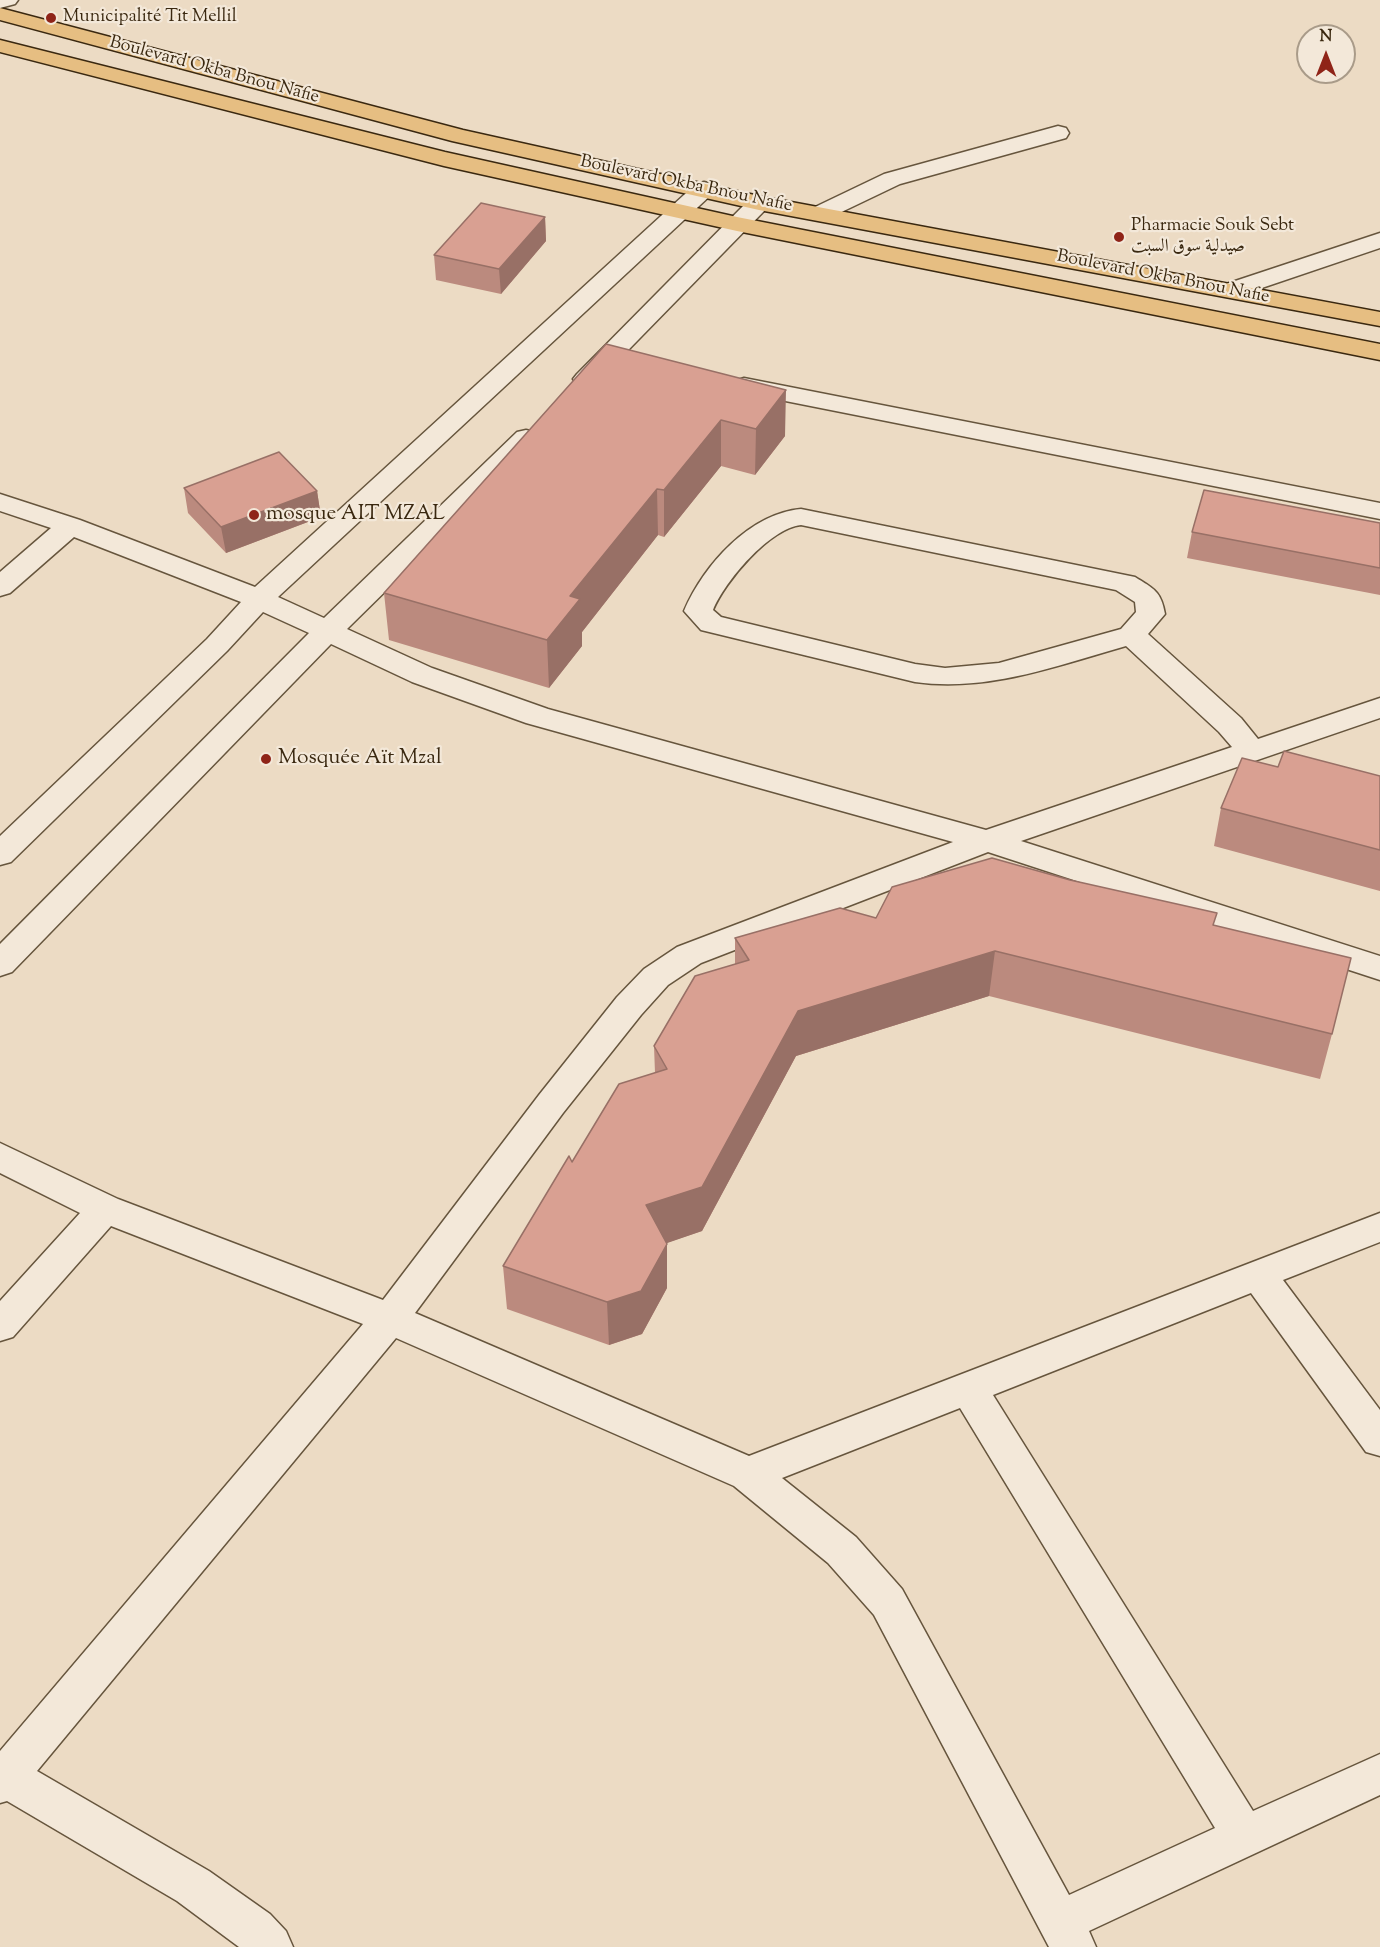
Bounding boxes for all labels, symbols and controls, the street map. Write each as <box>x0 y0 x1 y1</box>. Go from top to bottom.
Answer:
place label: Municipalité Tit Mellil <box>63 7 237 29</box>
marker: Municipalité Tit Mellil <box>44 11 58 25</box>
north arrow <box>1296 24 1356 84</box>
text: N <box>1320 26 1332 49</box>
street label: Boulevard Okba Bnou Nafie <box>107 33 321 109</box>
street label: Boulevard Okba Bnou Nafie <box>578 152 794 218</box>
place label: Pharmacie Souk Sebt صيدلية سوق السبت <box>1131 216 1294 258</box>
marker: Pharmacie Souk Sebt صيدلية سوق السبت <box>1112 230 1126 244</box>
street label: Boulevard Okba Bnou Nafie <box>1055 247 1271 309</box>
place label: mosque AIT MZAL <box>266 502 445 528</box>
marker: mosque AIT MZAL <box>247 508 261 522</box>
place label: Mosquée Aït Mzal <box>278 746 442 772</box>
marker: Mosquée Aït Mzal <box>259 752 273 766</box>

